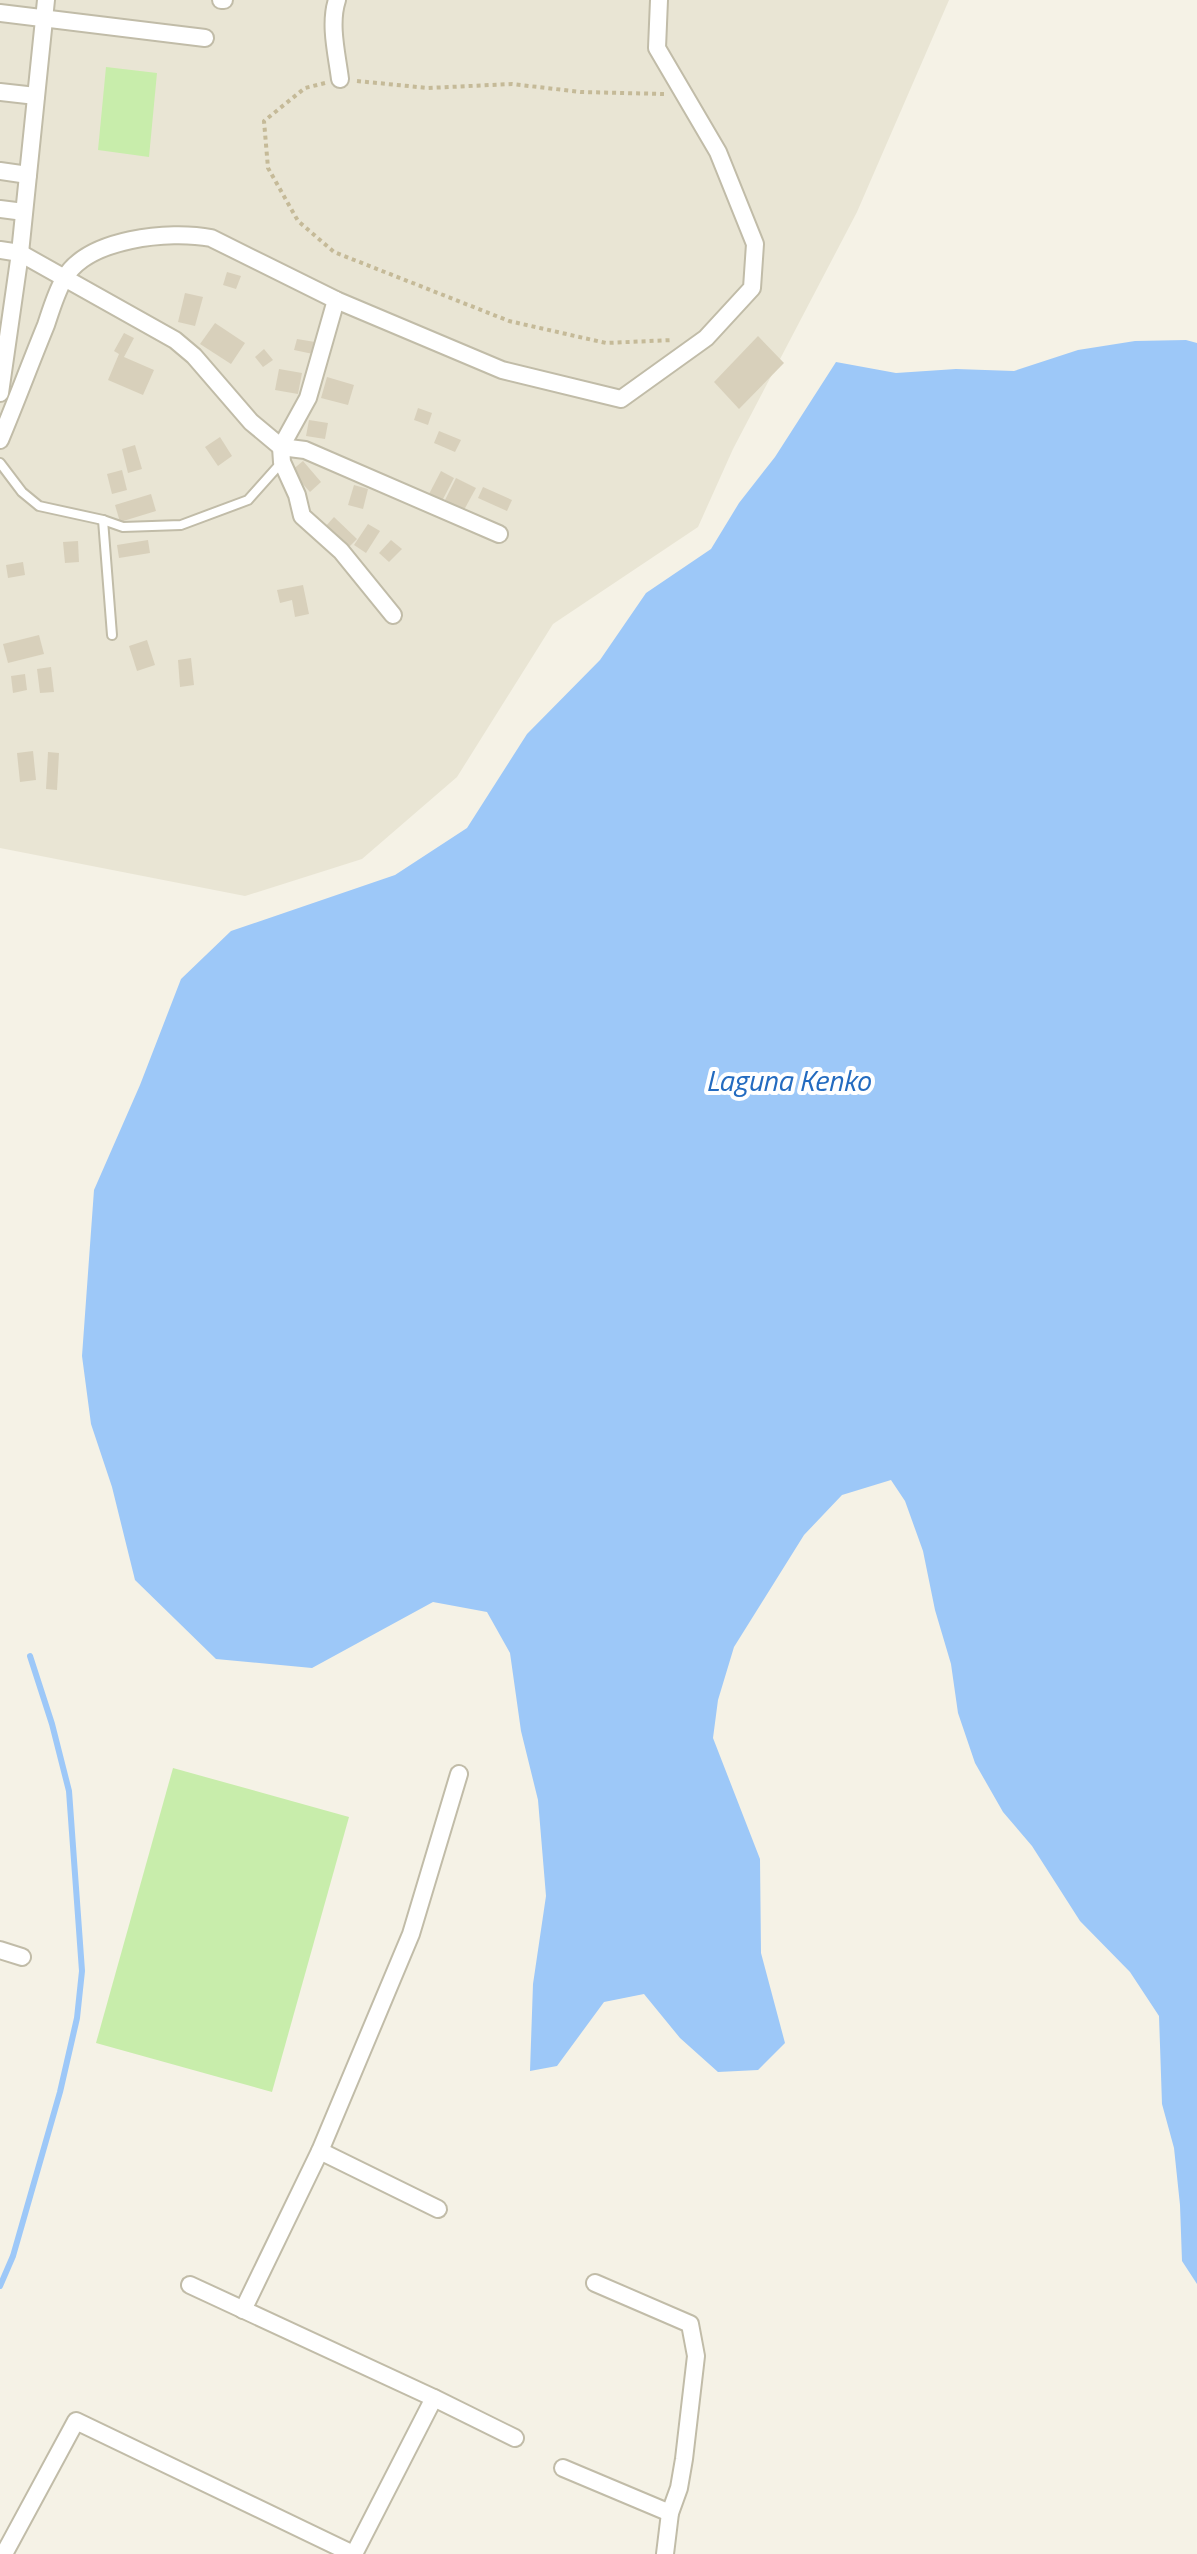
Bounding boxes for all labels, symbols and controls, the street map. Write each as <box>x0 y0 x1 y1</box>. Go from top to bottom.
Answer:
water label: Laguna Kenko <box>706 1057 872 1103</box>

